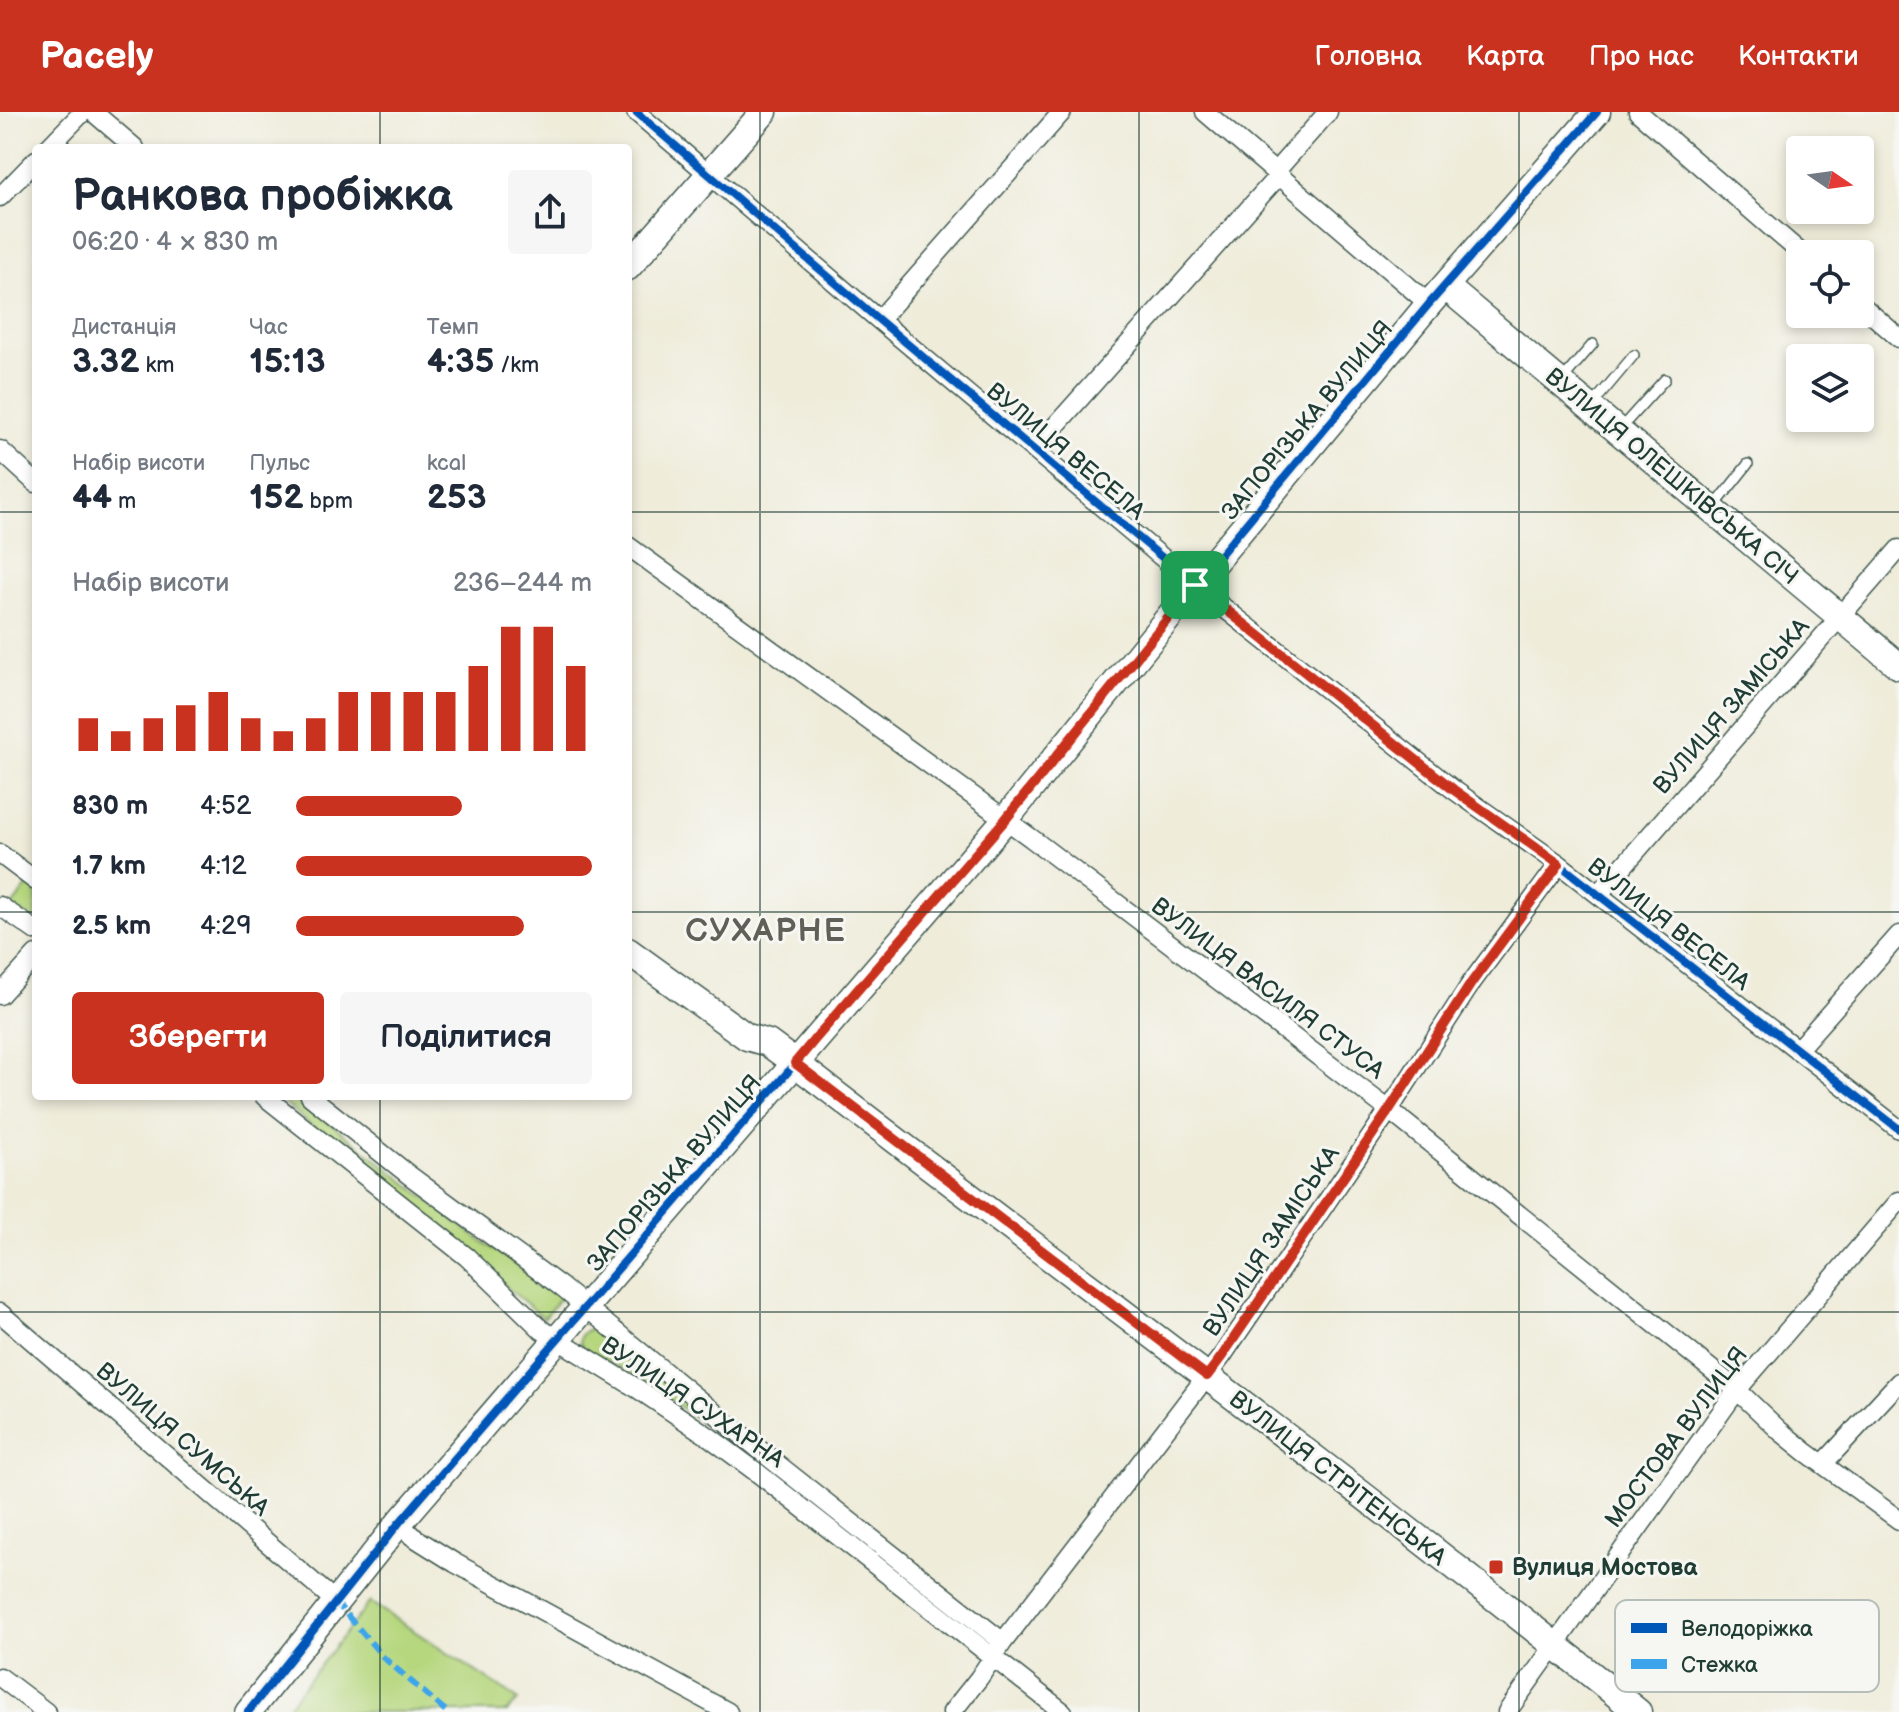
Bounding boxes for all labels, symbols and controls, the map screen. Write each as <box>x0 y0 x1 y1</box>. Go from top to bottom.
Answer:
text: Pacely <box>40 34 153 79</box>
text: Головна <box>1315 40 1422 73</box>
text: Карта <box>1466 40 1545 73</box>
text: Про нас <box>1589 40 1694 73</box>
text: Контакти <box>1738 40 1859 73</box>
north arrow <box>1786 136 1874 224</box>
map controls <box>1786 136 1874 432</box>
text: Ранкова пробіжка <box>72 170 453 223</box>
button: share <box>508 170 592 254</box>
text: 06:20 · 4 × 830 m <box>72 227 278 258</box>
button: locate <box>1786 240 1874 328</box>
text: Дистанція <box>72 314 176 341</box>
text: Час <box>249 314 288 341</box>
text: Темп <box>427 314 479 341</box>
street label: ЗАПОРІЗЬКА ВУЛИЦЯ <box>1216 315 1399 526</box>
text: 3.32 <box>72 341 140 382</box>
text: 15:13 <box>249 341 326 382</box>
text: 4:35 <box>427 341 494 382</box>
button: layers <box>1786 344 1874 432</box>
text: km <box>140 352 174 379</box>
text: /km <box>494 352 539 379</box>
street label: ВУЛИЦЯ ОЛЕШКІВСЬКА СІЧ <box>1539 362 1804 591</box>
street label: ВУЛИЦЯ ВЕСЕЛА <box>980 377 1151 526</box>
text: Набір висоти <box>72 450 205 477</box>
text: Пульс <box>249 450 310 477</box>
text: kcal <box>427 450 466 477</box>
text: 44 <box>72 477 112 518</box>
text: 152 <box>249 477 304 518</box>
text: 253 <box>427 477 487 518</box>
text: m <box>112 488 136 515</box>
text: bpm <box>304 488 353 515</box>
pin <box>1161 551 1229 619</box>
icon: arrive <box>1173 563 1217 607</box>
text: Набір висоти <box>72 568 230 599</box>
text: 236–244 m <box>453 568 592 599</box>
street label: ВУЛИЦЯ ЗАМІСЬКА <box>1647 612 1816 800</box>
text: 830 m <box>72 791 148 822</box>
text: 4:52 <box>200 791 251 822</box>
text: 1.7 km <box>72 851 146 882</box>
text: 4:12 <box>200 851 247 882</box>
street label: ВУЛИЦЯ ВЕСЕЛА <box>1582 852 1756 997</box>
street label: ВУЛИЦЯ ВАСИЛЯ СТУСА <box>1146 891 1390 1086</box>
text: 2.5 km <box>72 911 151 942</box>
text: 4:29 <box>200 911 251 942</box>
district label: СУХАРНЕ <box>685 912 847 951</box>
button: Зберегти <box>72 992 324 1084</box>
button: Поділитися <box>340 992 592 1084</box>
street label: ЗАПОРІЗЬКА ВУЛИЦЯ <box>581 1069 768 1278</box>
street label: ВУЛИЦЯ ЗАМІСЬКА <box>1197 1140 1346 1342</box>
street label: ВУЛИЦЯ СУХАРНА <box>596 1331 790 1475</box>
street label: МОСТОВА ВУЛИЦЯ <box>1599 1341 1754 1533</box>
street label: ВУЛИЦЯ СУМСЬКА <box>90 1356 275 1523</box>
street label: ВУЛИЦЯ СТРІТЕНСЬКА <box>1223 1385 1452 1572</box>
place label: Вулиця Мостова <box>1512 1553 1698 1582</box>
marker: Вулиця Мостова <box>1487 1558 1505 1576</box>
legend <box>1615 1600 1879 1692</box>
text: Велодоріжка <box>1681 1616 1813 1643</box>
text: Стежка <box>1681 1652 1758 1679</box>

